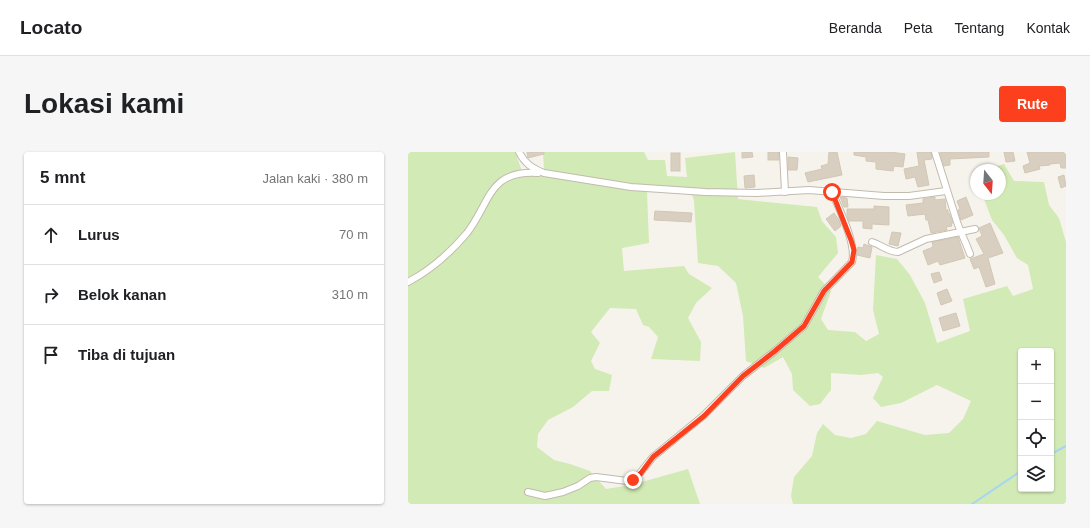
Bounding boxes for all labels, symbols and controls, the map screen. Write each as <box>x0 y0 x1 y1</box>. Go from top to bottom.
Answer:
text: Locato <box>20 17 82 38</box>
text: Beranda <box>829 20 882 36</box>
text: Peta <box>904 20 933 36</box>
text: Tentang <box>955 20 1004 36</box>
text: Kontak <box>1026 20 1070 36</box>
button: Rute <box>999 86 1066 122</box>
text: Lokasi kami <box>24 88 184 119</box>
north arrow <box>970 164 1006 200</box>
text: 5 mnt <box>40 168 85 187</box>
text: Jalan kaki · 380 m <box>263 171 368 186</box>
route start <box>823 183 841 201</box>
icon: ahead <box>40 224 62 246</box>
text: Lurus <box>78 226 120 243</box>
text: 70 m <box>339 227 368 242</box>
icon: right <box>40 284 62 306</box>
text: Belok kanan <box>78 286 166 303</box>
text: 310 m <box>332 287 368 302</box>
icon: arrive <box>40 344 62 366</box>
text: Tiba di tujuan <box>78 346 175 363</box>
map controls <box>1018 348 1054 492</box>
button: + <box>1018 348 1054 384</box>
button: − <box>1018 384 1054 420</box>
button: locate <box>1018 420 1054 456</box>
button: layers <box>1018 456 1054 492</box>
route end <box>624 471 642 489</box>

